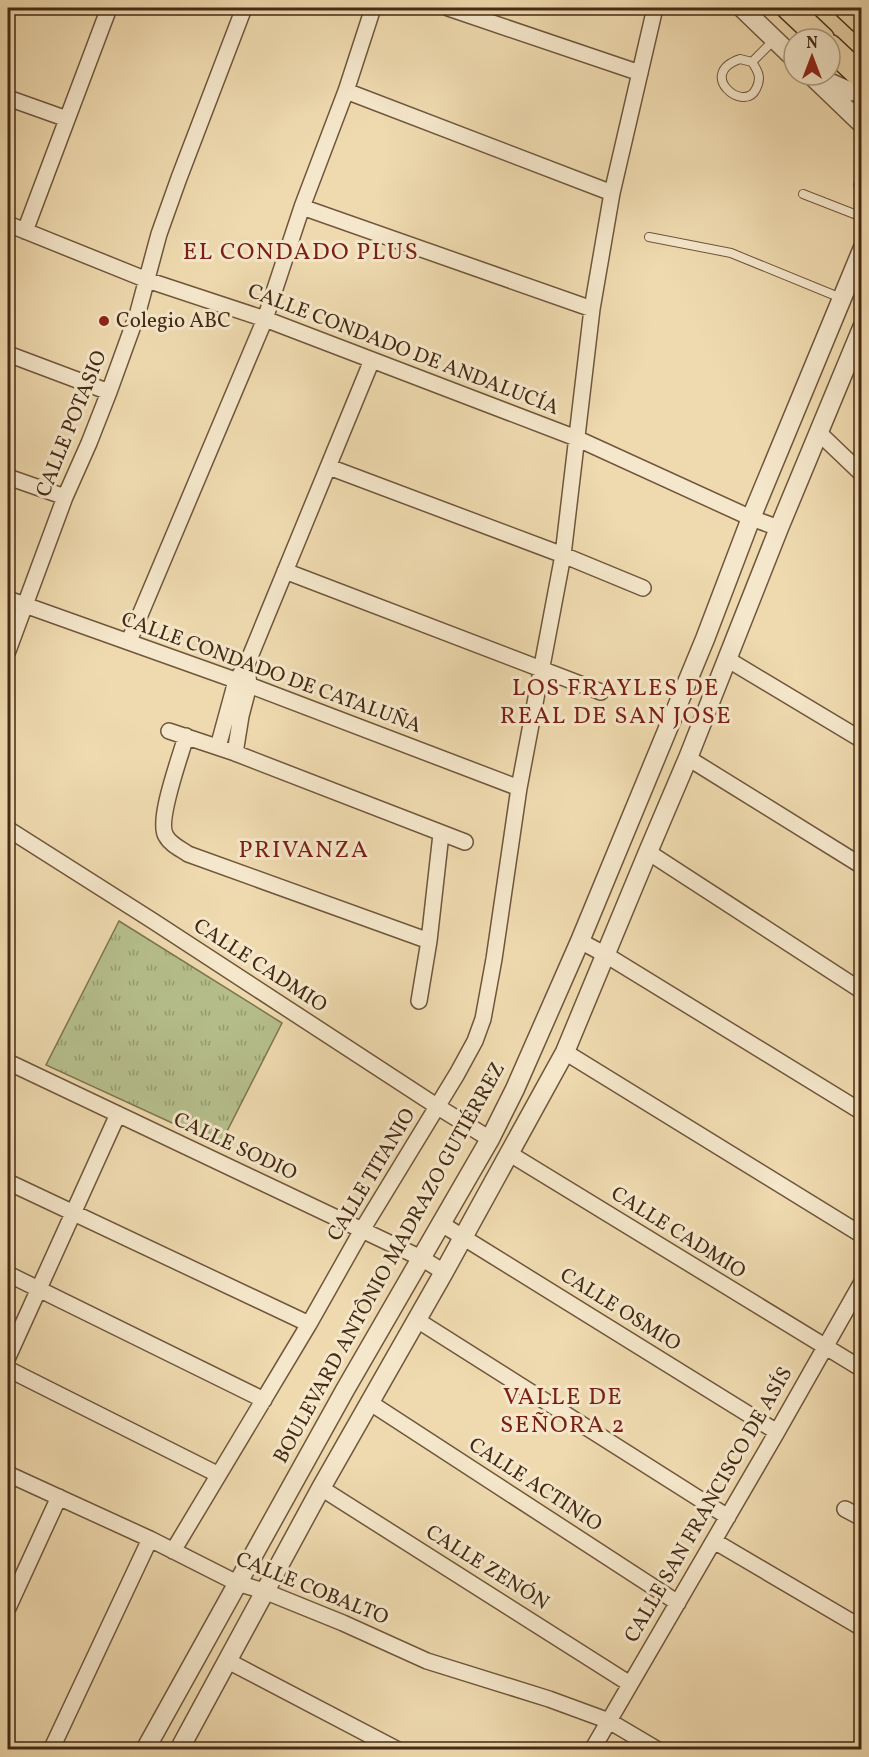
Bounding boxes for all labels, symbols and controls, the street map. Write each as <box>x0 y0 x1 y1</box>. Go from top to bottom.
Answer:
north arrow <box>782 27 842 87</box>
text: N <box>806 33 818 55</box>
district label: EL CONDADO PLUS <box>183 236 419 270</box>
street label: CALLE CONDADO DE ANDALUCÍA <box>243 277 563 423</box>
place label: Colegio ABC <box>116 307 231 336</box>
marker: Colegio ABC <box>97 314 111 328</box>
street label: CALLE POTASIO <box>29 346 115 502</box>
street label: CALLE CONDADO DE CATALUÑA <box>117 605 425 741</box>
district label: LOS FRAYLES DE REAL DE SAN JOSE <box>500 672 732 734</box>
district label: PRIVANZA <box>239 834 369 868</box>
street label: CALLE CADMIO <box>187 912 333 1020</box>
street label: BOULEVARD ANTÔNIO MADRAZO GUTIÉRREZ <box>267 1057 513 1469</box>
street label: CALLE TITANIO <box>321 1103 423 1247</box>
street label: CALLE SODIO <box>168 1106 302 1188</box>
street label: CALLE CADMIO <box>605 1180 751 1286</box>
street label: CALLE OSMIO <box>554 1261 686 1359</box>
street label: CALLE SAN FRANCISCO DE ASÍS <box>618 1362 800 1648</box>
district label: VALLE DE SEÑORA 2 <box>500 1381 626 1443</box>
street label: CALLE ACTINIO <box>463 1431 607 1539</box>
street label: CALLE ZENÓN <box>420 1518 554 1618</box>
street label: CALLE COBALTO <box>231 1545 393 1633</box>

